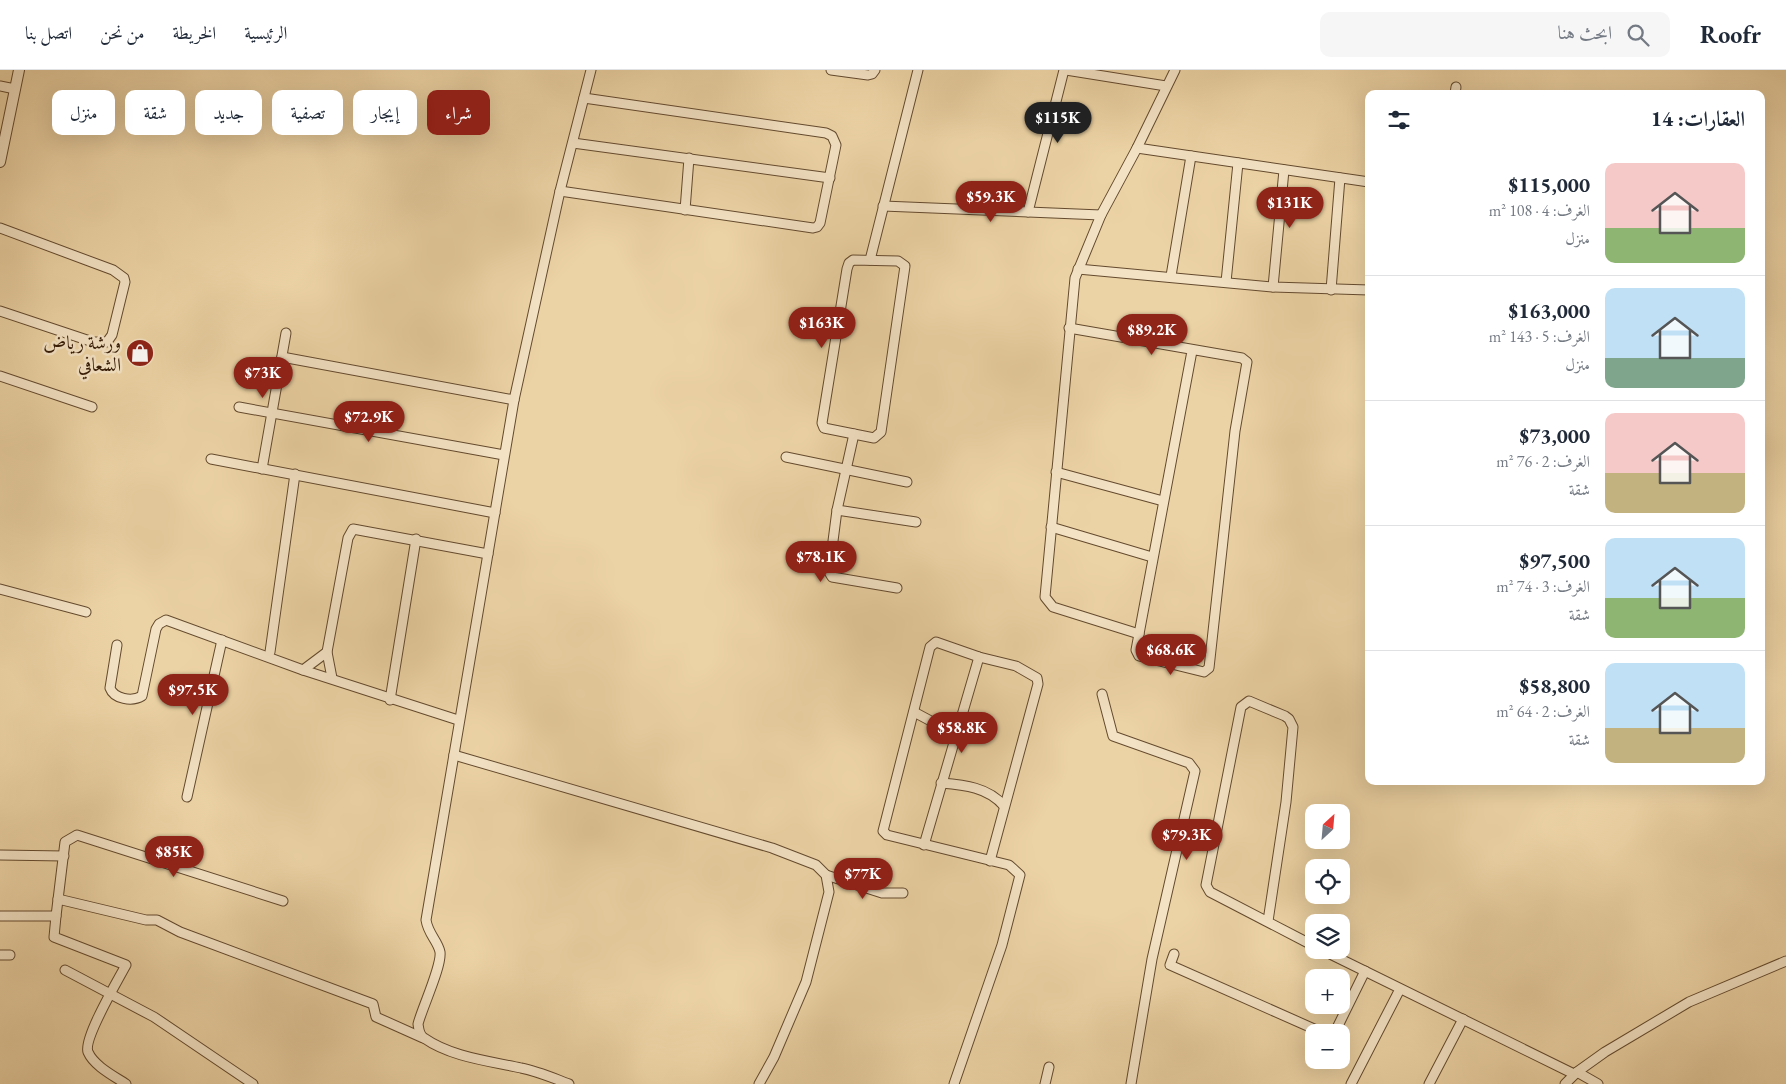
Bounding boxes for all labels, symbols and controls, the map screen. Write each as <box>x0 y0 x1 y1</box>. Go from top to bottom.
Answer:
search box <box>1320 12 1670 57</box>
text: Roofr <box>1700 19 1761 50</box>
text: ابحث هنا <box>1558 20 1612 45</box>
text: اتصل بنا <box>25 21 72 44</box>
text: من نحن <box>100 21 144 44</box>
text: الخريطة <box>172 21 216 44</box>
text: الرئيسية <box>244 21 287 44</box>
icon: search <box>1624 21 1652 49</box>
chip: منزل <box>52 90 115 135</box>
chip: شقة <box>125 90 185 135</box>
chip: جديد <box>195 90 262 135</box>
chip: تصفية <box>272 90 343 135</box>
chip: إيجار <box>353 90 417 135</box>
chip: شراء <box>427 90 490 135</box>
pin: $115K <box>1023 102 1093 144</box>
text: العقارات: 14 <box>1651 105 1745 132</box>
icon: filters <box>1385 106 1413 134</box>
text: $115K <box>1036 107 1080 128</box>
text: $115,000 <box>1508 171 1590 198</box>
pin: $59.3K <box>950 180 1032 223</box>
icon: home <box>1645 183 1705 243</box>
text: $59.3K <box>967 186 1015 207</box>
pin: $131K <box>1255 186 1325 229</box>
text: $131K <box>1268 192 1312 213</box>
text: الغرف: 4 · 108 m² <box>1489 200 1590 221</box>
text: منزل <box>1565 228 1590 249</box>
text: $163,000 <box>1508 297 1590 324</box>
pin: $163K <box>787 306 857 349</box>
icon: home <box>1645 308 1705 368</box>
text: $163K <box>800 312 844 333</box>
pin: $89.2K <box>1111 314 1193 356</box>
text: $89.2K <box>1128 319 1176 340</box>
text: الغرف: 5 · 143 m² <box>1489 326 1590 347</box>
place label: ورشة رياض الشعافي <box>43 330 121 380</box>
shop icon: ورشة رياض الشعافي <box>125 338 155 368</box>
text: منزل <box>1565 354 1590 375</box>
pin: $73K <box>233 356 293 399</box>
text: $73K <box>245 362 281 383</box>
pin: $72.9K <box>328 400 410 443</box>
text: $72.9K <box>345 406 393 427</box>
text: $73,000 <box>1520 422 1590 449</box>
icon: home <box>1645 433 1705 493</box>
text: الغرف: 2 · 76 m² <box>1496 451 1590 472</box>
text: شقة <box>1569 479 1590 500</box>
pin: $78.1K <box>780 540 862 583</box>
text: $78.1K <box>797 546 845 567</box>
text: $97,500 <box>1520 547 1590 574</box>
icon: home <box>1645 558 1705 618</box>
text: الغرف: 3 · 74 m² <box>1496 576 1590 597</box>
text: شقة <box>1569 604 1590 625</box>
pin: $68.6K <box>1130 634 1212 676</box>
text: $68.6K <box>1147 639 1195 660</box>
text: $58,800 <box>1520 672 1590 699</box>
pin: $97.5K <box>152 674 234 716</box>
text: $97.5K <box>169 679 217 700</box>
icon: home <box>1645 683 1705 743</box>
text: الغرف: 2 · 64 m² <box>1496 701 1590 722</box>
pin: $58.8K <box>921 712 1003 754</box>
text: $58.8K <box>938 717 986 738</box>
text: شقة <box>1569 729 1590 750</box>
north arrow <box>1305 804 1350 849</box>
map controls <box>1305 804 1350 1069</box>
pin: $79.3K <box>1146 818 1228 861</box>
text: $79.3K <box>1163 824 1211 845</box>
pin: $85K <box>144 836 204 878</box>
text: $85K <box>156 841 192 862</box>
pin: $77K <box>833 858 893 900</box>
button: locate <box>1305 859 1350 904</box>
text: $77K <box>845 863 881 884</box>
button: layers <box>1305 914 1350 959</box>
button: + <box>1305 969 1350 1014</box>
button: − <box>1305 1024 1350 1069</box>

